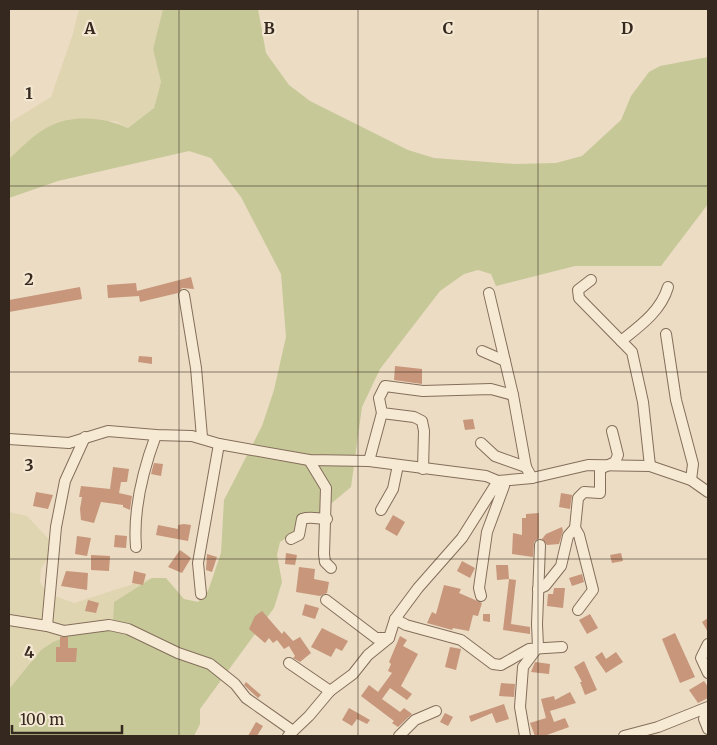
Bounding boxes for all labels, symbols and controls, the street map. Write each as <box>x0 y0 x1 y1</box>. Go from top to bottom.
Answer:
text: A <box>83 18 96 38</box>
text: B <box>263 18 275 38</box>
text: C <box>443 18 453 38</box>
text: D <box>621 18 633 38</box>
text: 1 <box>25 83 33 103</box>
text: 2 <box>24 269 34 289</box>
text: 3 <box>24 455 34 475</box>
text: 4 <box>24 642 34 662</box>
scale bar <box>12 702 122 734</box>
text: 100 m <box>20 710 64 729</box>

